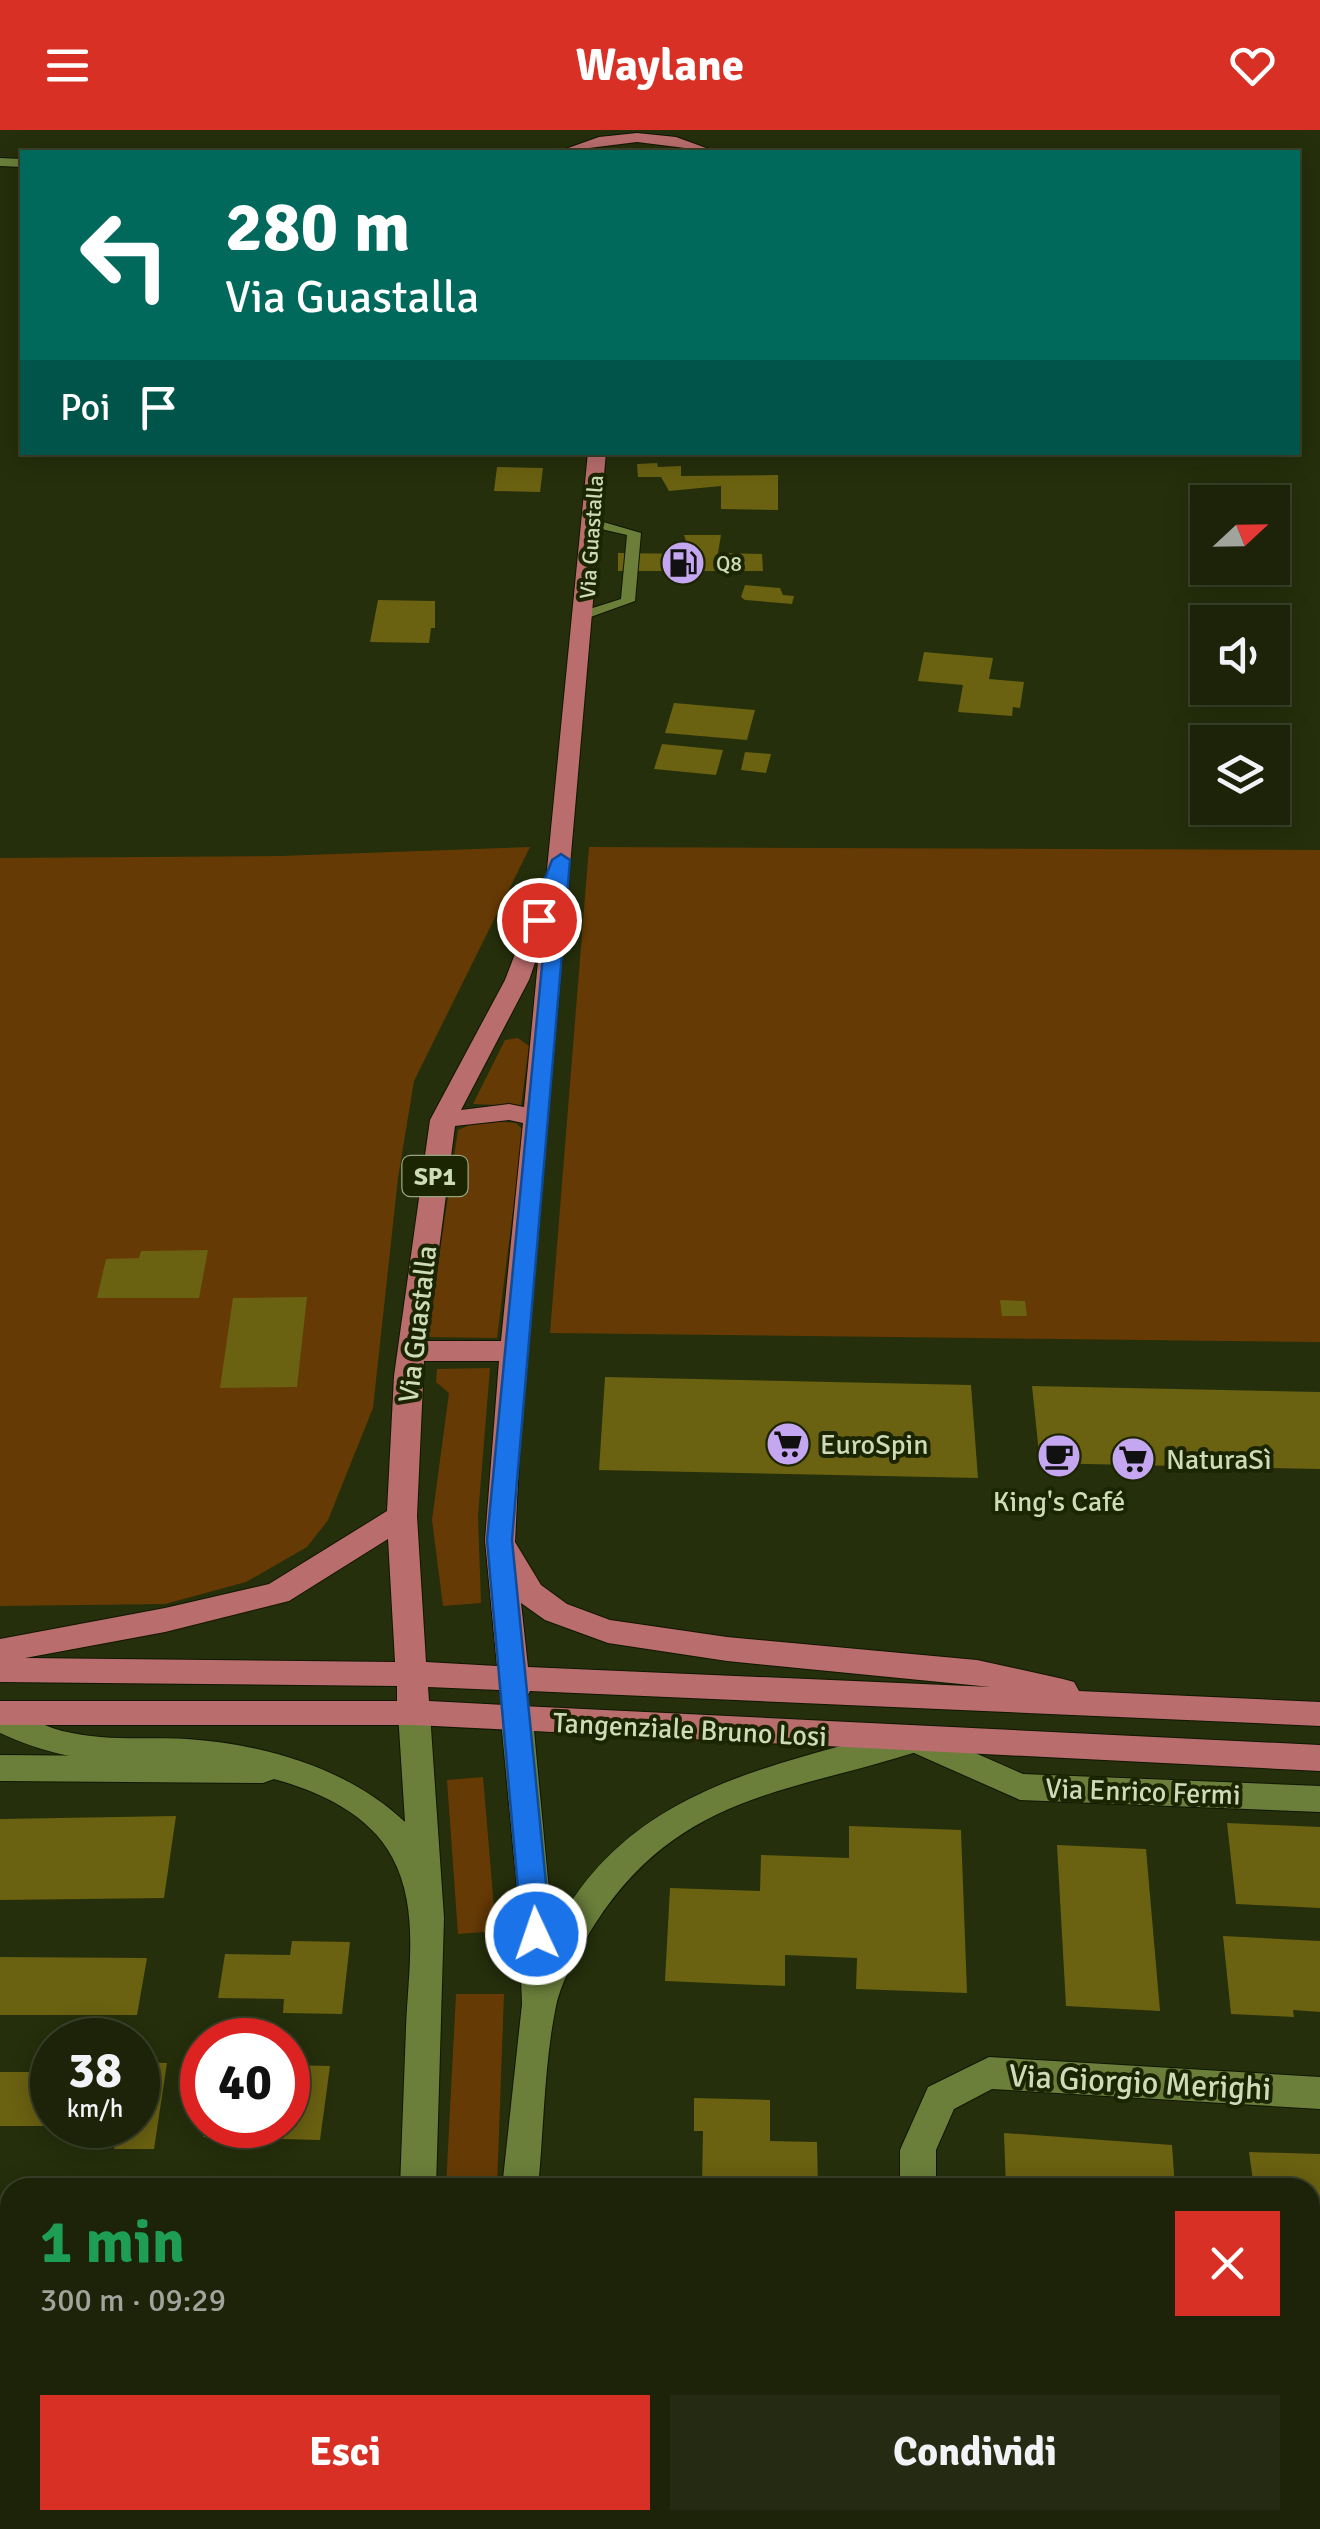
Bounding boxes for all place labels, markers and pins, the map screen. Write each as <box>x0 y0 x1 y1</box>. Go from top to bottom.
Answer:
fuel station icon: Q8 <box>660 540 706 586</box>
place label: Q8 <box>716 550 742 577</box>
pin <box>497 878 582 963</box>
supermarket icon: EuroSpin <box>765 1421 811 1467</box>
place label: EuroSpin <box>820 1428 928 1462</box>
cafe icon: King's Café <box>1036 1433 1082 1479</box>
supermarket icon: NaturaSì <box>1110 1436 1156 1482</box>
place label: NaturaSì <box>1166 1443 1271 1477</box>
place label: King's Café <box>993 1485 1125 1519</box>

